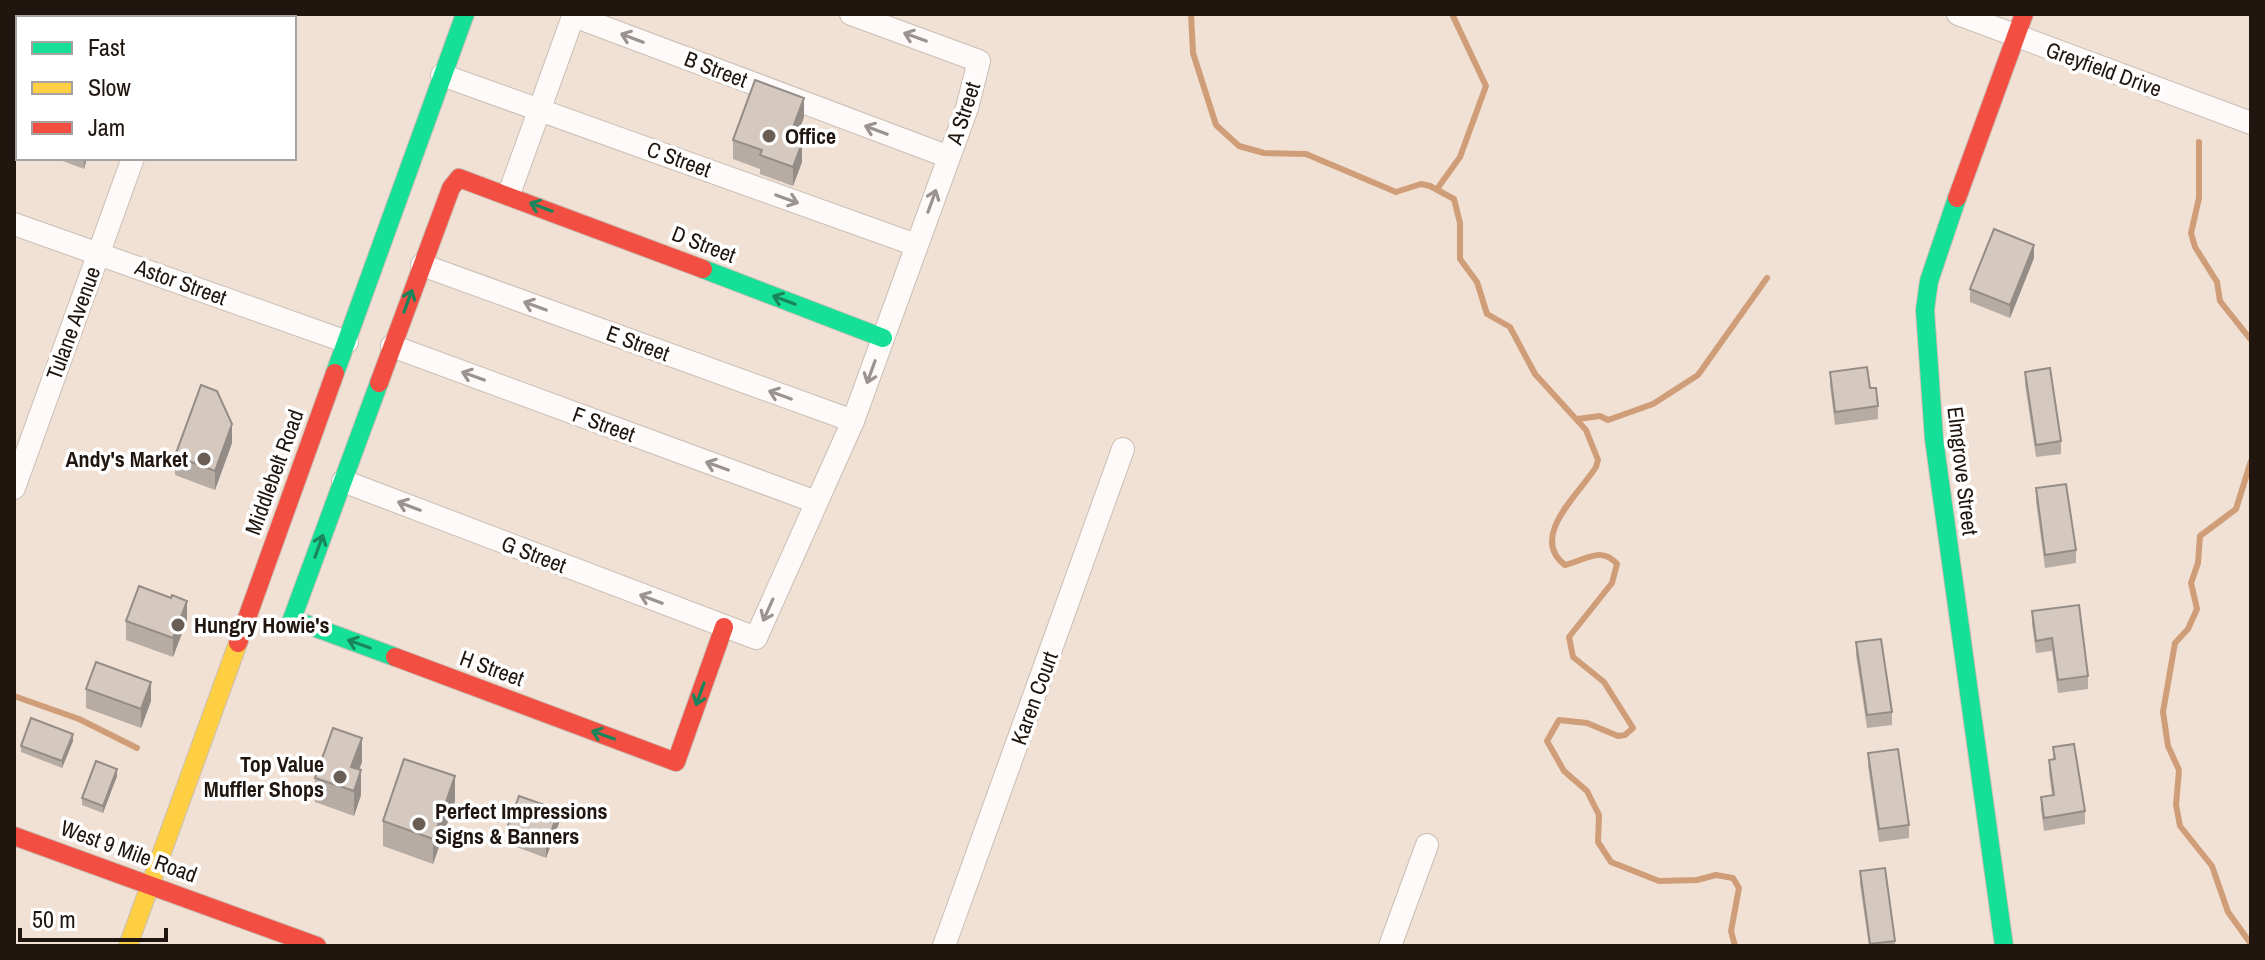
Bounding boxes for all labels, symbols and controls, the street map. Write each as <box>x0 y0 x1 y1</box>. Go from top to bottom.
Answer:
legend <box>16 16 296 160</box>
one-way arrow <box>903 29 928 44</box>
one-way arrow <box>621 30 645 44</box>
text: Fast <box>88 31 126 63</box>
street label: Greyfield Drive <box>2042 34 2166 104</box>
street label: B Street <box>680 43 752 95</box>
text: Slow <box>88 71 131 103</box>
street label: A Street <box>939 78 987 149</box>
text: Jam <box>88 111 125 143</box>
place label: Office <box>785 121 836 151</box>
one-way arrow <box>864 122 889 136</box>
marker: Office <box>760 127 778 145</box>
street label: C Street <box>643 134 715 184</box>
one-way arrow <box>926 189 940 214</box>
one-way arrow <box>774 192 799 207</box>
one-way arrow <box>529 199 554 213</box>
street label: D Street <box>668 218 740 270</box>
street label: Astor Street <box>130 251 231 312</box>
street label: Tulane Avenue <box>39 262 107 384</box>
one-way arrow <box>402 289 417 314</box>
one-way arrow <box>772 292 797 306</box>
one-way arrow <box>523 298 548 313</box>
street label: E Street <box>602 318 674 368</box>
one-way arrow <box>863 359 877 383</box>
one-way arrow <box>461 368 486 382</box>
one-way arrow <box>768 387 793 401</box>
street label: F Street <box>569 399 639 449</box>
street label: Middlebelt Road <box>237 405 311 539</box>
street label: Elmgrove Street <box>1940 405 1986 537</box>
place label: Andy's Market <box>65 444 188 474</box>
marker: Andy's Market <box>195 450 213 468</box>
one-way arrow <box>705 458 730 472</box>
one-way arrow <box>397 498 421 512</box>
street label: G Street <box>497 528 571 580</box>
one-way arrow <box>313 534 327 558</box>
one-way arrow <box>639 591 664 605</box>
one-way arrow <box>760 598 775 622</box>
place label: Hungry Howie's <box>194 610 330 640</box>
marker: Hungry Howie's <box>169 616 187 634</box>
one-way arrow <box>347 636 372 650</box>
street label: H Street <box>456 643 528 693</box>
street label: Karen Court <box>1003 647 1065 749</box>
one-way arrow <box>692 681 706 706</box>
one-way arrow <box>590 726 615 741</box>
place label: Top Value Muffler Shops <box>204 749 324 804</box>
marker: Top Value Muffler Shops <box>331 768 349 786</box>
place label: Perfect Impressions Signs & Banners <box>435 796 607 851</box>
street label: West 9 Mile Road <box>57 812 201 890</box>
marker: Perfect Impressions Signs & Banners <box>410 815 428 833</box>
scale bar <box>20 892 166 942</box>
text: 50 m <box>32 903 76 935</box>

